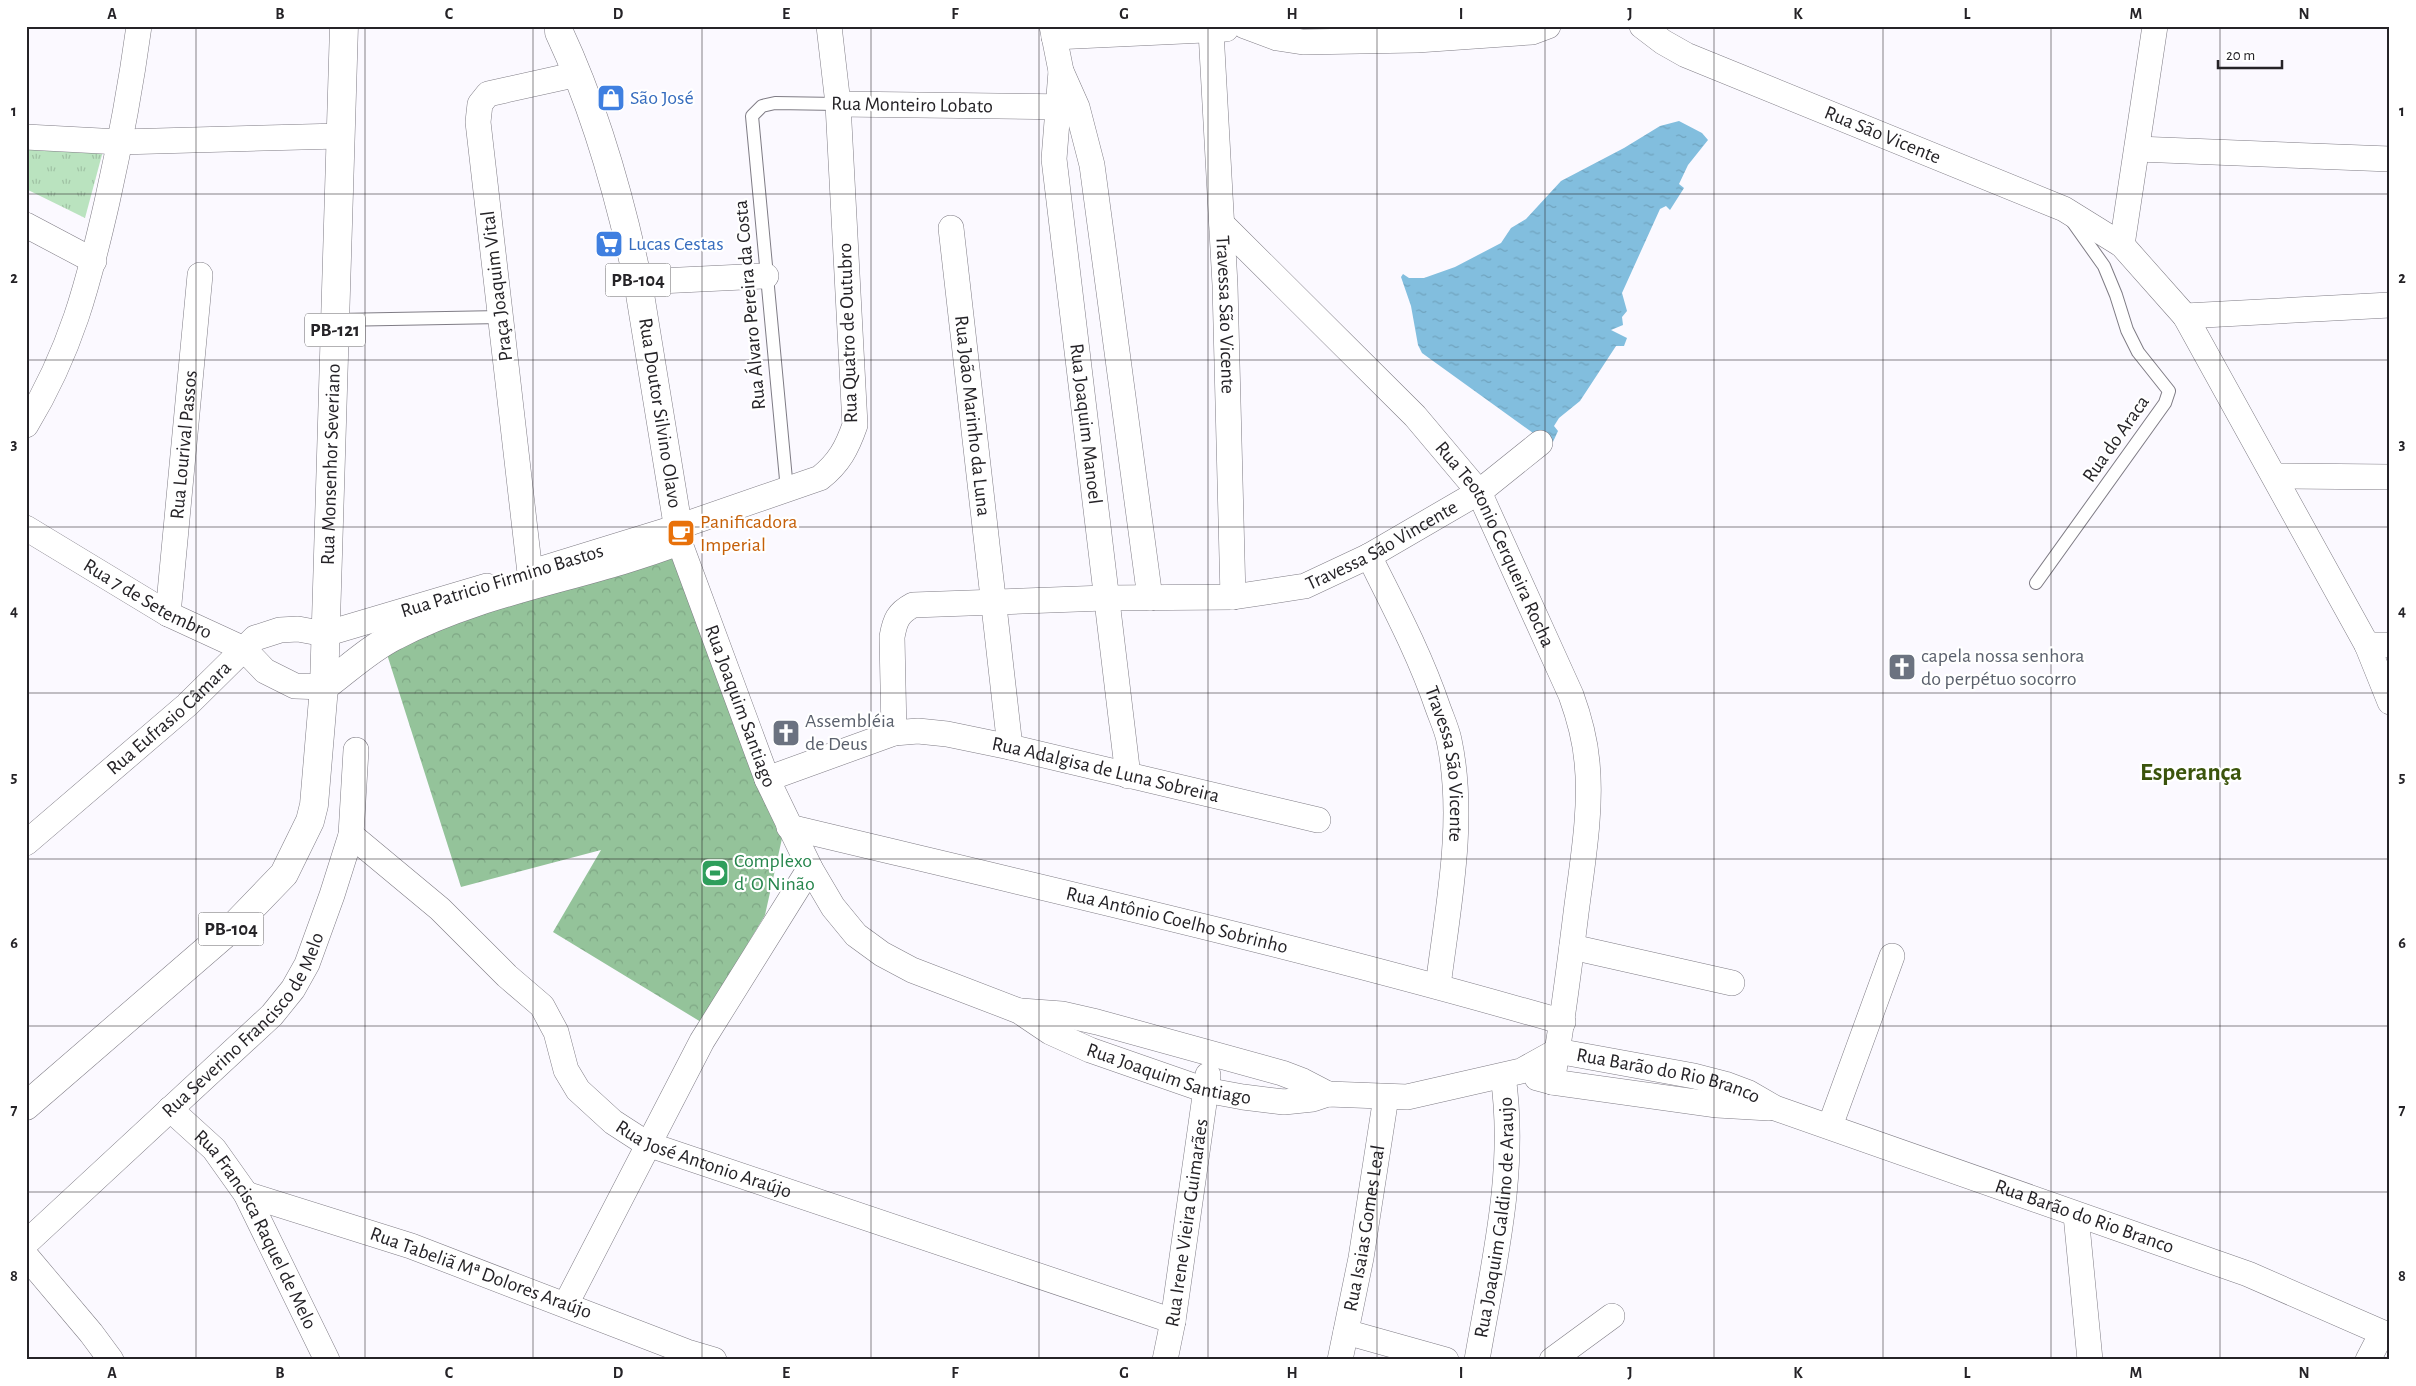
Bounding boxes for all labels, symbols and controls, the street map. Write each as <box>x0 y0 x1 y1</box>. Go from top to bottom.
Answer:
text: A <box>107 6 117 22</box>
text: B <box>275 6 285 22</box>
text: C <box>445 6 454 22</box>
text: D <box>613 6 624 22</box>
text: E <box>782 6 790 22</box>
text: F <box>951 6 959 22</box>
text: G <box>1119 6 1129 22</box>
text: H <box>1286 6 1298 22</box>
text: I <box>1459 6 1463 22</box>
text: J <box>1627 6 1633 22</box>
text: K <box>1793 6 1803 22</box>
text: L <box>1964 6 1971 22</box>
text: M <box>2130 6 2142 22</box>
text: N <box>2298 6 2310 22</box>
scale bar <box>2218 38 2282 70</box>
text: 20 m <box>2226 48 2255 63</box>
shop icon: São José <box>596 83 626 113</box>
place label: São José <box>630 88 694 108</box>
street label: Rua Monteiro Lobato <box>831 94 993 116</box>
street label: Rua São Vicente <box>1821 102 1944 168</box>
text: 1 <box>11 103 17 119</box>
text: 1 <box>2399 103 2405 119</box>
street label: Rua Álvaro Pereira da Costa <box>730 199 769 411</box>
street label: Praça Joaquim Vital <box>478 209 516 363</box>
supermarket icon: Lucas Cestas <box>594 229 624 259</box>
place label: Lucas Cestas <box>628 234 724 254</box>
street label: Travessa São Vicente <box>1212 235 1238 394</box>
street label: Rua Quatro de Outubro <box>835 243 861 423</box>
road number: PB-104 <box>606 264 670 296</box>
text: 2 <box>10 270 18 286</box>
text: 2 <box>2398 270 2406 286</box>
road number: PB-121 <box>305 314 365 346</box>
street label: Rua João Marinho da Luna <box>951 314 994 517</box>
street label: Rua Doutor Silvino Olavo <box>635 316 685 510</box>
street label: Rua Joaquim Manoel <box>1066 342 1105 505</box>
street label: Rua Monsenhor Severiano <box>318 363 344 565</box>
street label: Rua Lourival Passos <box>167 369 201 520</box>
street label: Rua do Araca <box>2079 392 2153 486</box>
text: 3 <box>11 436 18 452</box>
text: 3 <box>2399 436 2406 452</box>
street label: Rua Teotonio Cerqueira Rocha <box>1431 438 1558 650</box>
street label: Travessa São Vincente <box>1303 497 1461 594</box>
place label: Panificadora Imperial <box>700 512 797 555</box>
cafe icon: Panificadora Imperial <box>666 518 696 548</box>
street label: Rua Patricio Firmino Bastos <box>398 541 606 621</box>
street label: Rua 7 de Setembro <box>80 555 215 643</box>
text: 4 <box>10 603 18 619</box>
text: 4 <box>2398 603 2406 619</box>
street label: Rua Joaquim Santiago <box>701 622 779 791</box>
place label: capela nossa senhora do perpétuo socorro <box>1921 646 2085 689</box>
church icon: capela nossa senhora do perpétuo socorro <box>1887 652 1917 682</box>
street label: Rua Eufrasio Câmara <box>103 657 235 779</box>
street label: Travessa São Vicente <box>1421 683 1466 842</box>
place label: Assembléia de Deus <box>805 711 895 754</box>
church icon: Assembléia de Deus <box>771 718 801 748</box>
street label: Rua Adalgisa de Luna Sobreira <box>990 734 1221 806</box>
district label: Esperança <box>2140 760 2242 785</box>
text: 5 <box>11 769 18 785</box>
text: 5 <box>2399 769 2406 785</box>
place label: Complexo d' O Ninão <box>734 851 815 894</box>
sports icon: Complexo d' O Ninão <box>700 858 730 888</box>
street label: Rua Antônio Coelho Sobrinho <box>1064 883 1290 957</box>
road number: PB-104 <box>198 912 264 946</box>
street label: Rua Severino Francisco de Melo <box>158 930 328 1121</box>
text: 6 <box>10 935 18 951</box>
text: 6 <box>2398 935 2406 951</box>
street label: Rua Joaquim Santiago <box>1084 1040 1252 1108</box>
street label: Rua Barão do Rio Branco <box>1575 1045 1764 1107</box>
street label: Rua Joaquim Galdino de Araujo <box>1471 1096 1517 1340</box>
text: 7 <box>11 1102 18 1118</box>
text: 7 <box>2399 1102 2406 1118</box>
street label: Rua José Antonio Araújo <box>612 1116 794 1202</box>
street label: Rua Irene Vieira Guimarães <box>1162 1117 1212 1329</box>
street label: Rua Francisca Raquel de Melo <box>190 1126 320 1332</box>
street label: Rua Isaias Gomes Leal <box>1340 1144 1388 1313</box>
street label: Rua Barão do Rio Branco <box>1992 1176 2177 1257</box>
street label: Rua Tabeliã Mª Dolores Araújo <box>367 1224 595 1322</box>
text: 8 <box>10 1268 18 1284</box>
text: 8 <box>2398 1268 2406 1284</box>
text: A <box>107 1365 117 1381</box>
text: B <box>275 1365 285 1381</box>
text: C <box>445 1365 454 1381</box>
text: D <box>613 1365 624 1381</box>
text: E <box>782 1365 790 1381</box>
text: F <box>951 1365 959 1381</box>
text: G <box>1119 1365 1129 1381</box>
text: H <box>1286 1365 1298 1381</box>
text: I <box>1459 1365 1463 1381</box>
text: J <box>1627 1365 1633 1381</box>
text: K <box>1793 1365 1803 1381</box>
text: L <box>1964 1365 1971 1381</box>
text: M <box>2130 1365 2142 1381</box>
text: N <box>2298 1365 2310 1381</box>

